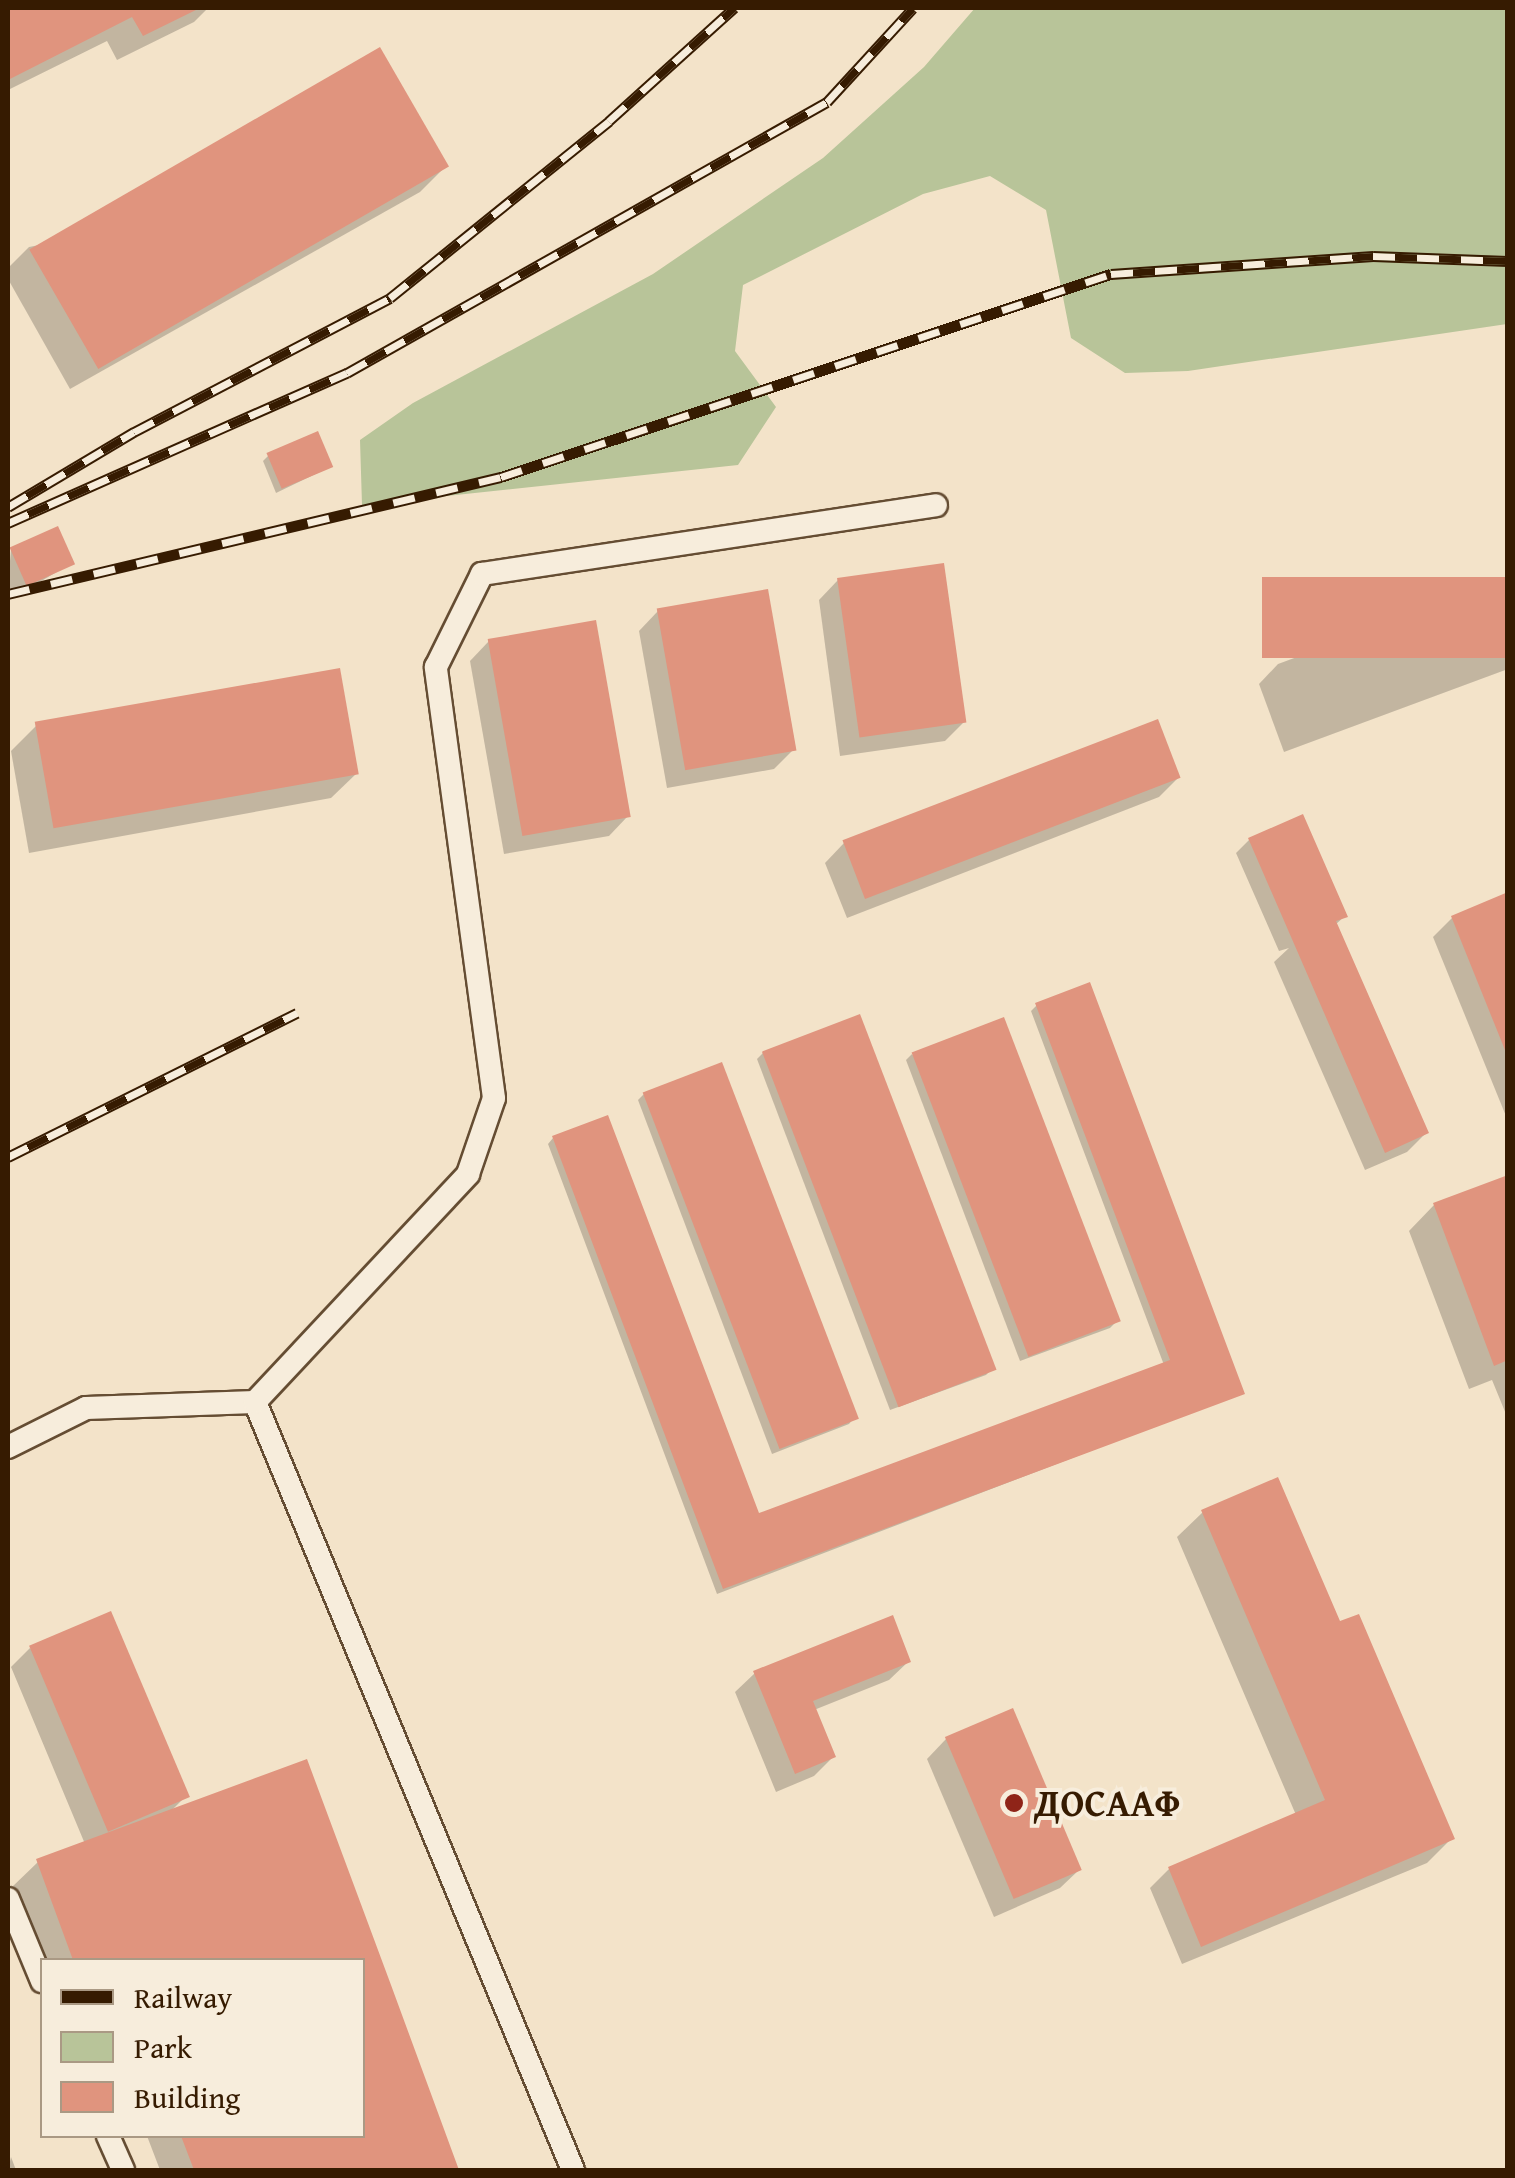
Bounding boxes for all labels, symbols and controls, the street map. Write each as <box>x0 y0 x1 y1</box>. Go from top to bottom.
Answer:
place label: ДОСААФ <box>1034 1780 1180 1826</box>
marker: ДОСААФ <box>1003 1792 1025 1814</box>
legend <box>40 1958 365 2138</box>
text: Railway <box>134 1975 232 2019</box>
text: Park <box>134 2025 192 2069</box>
text: Building <box>134 2075 240 2119</box>

